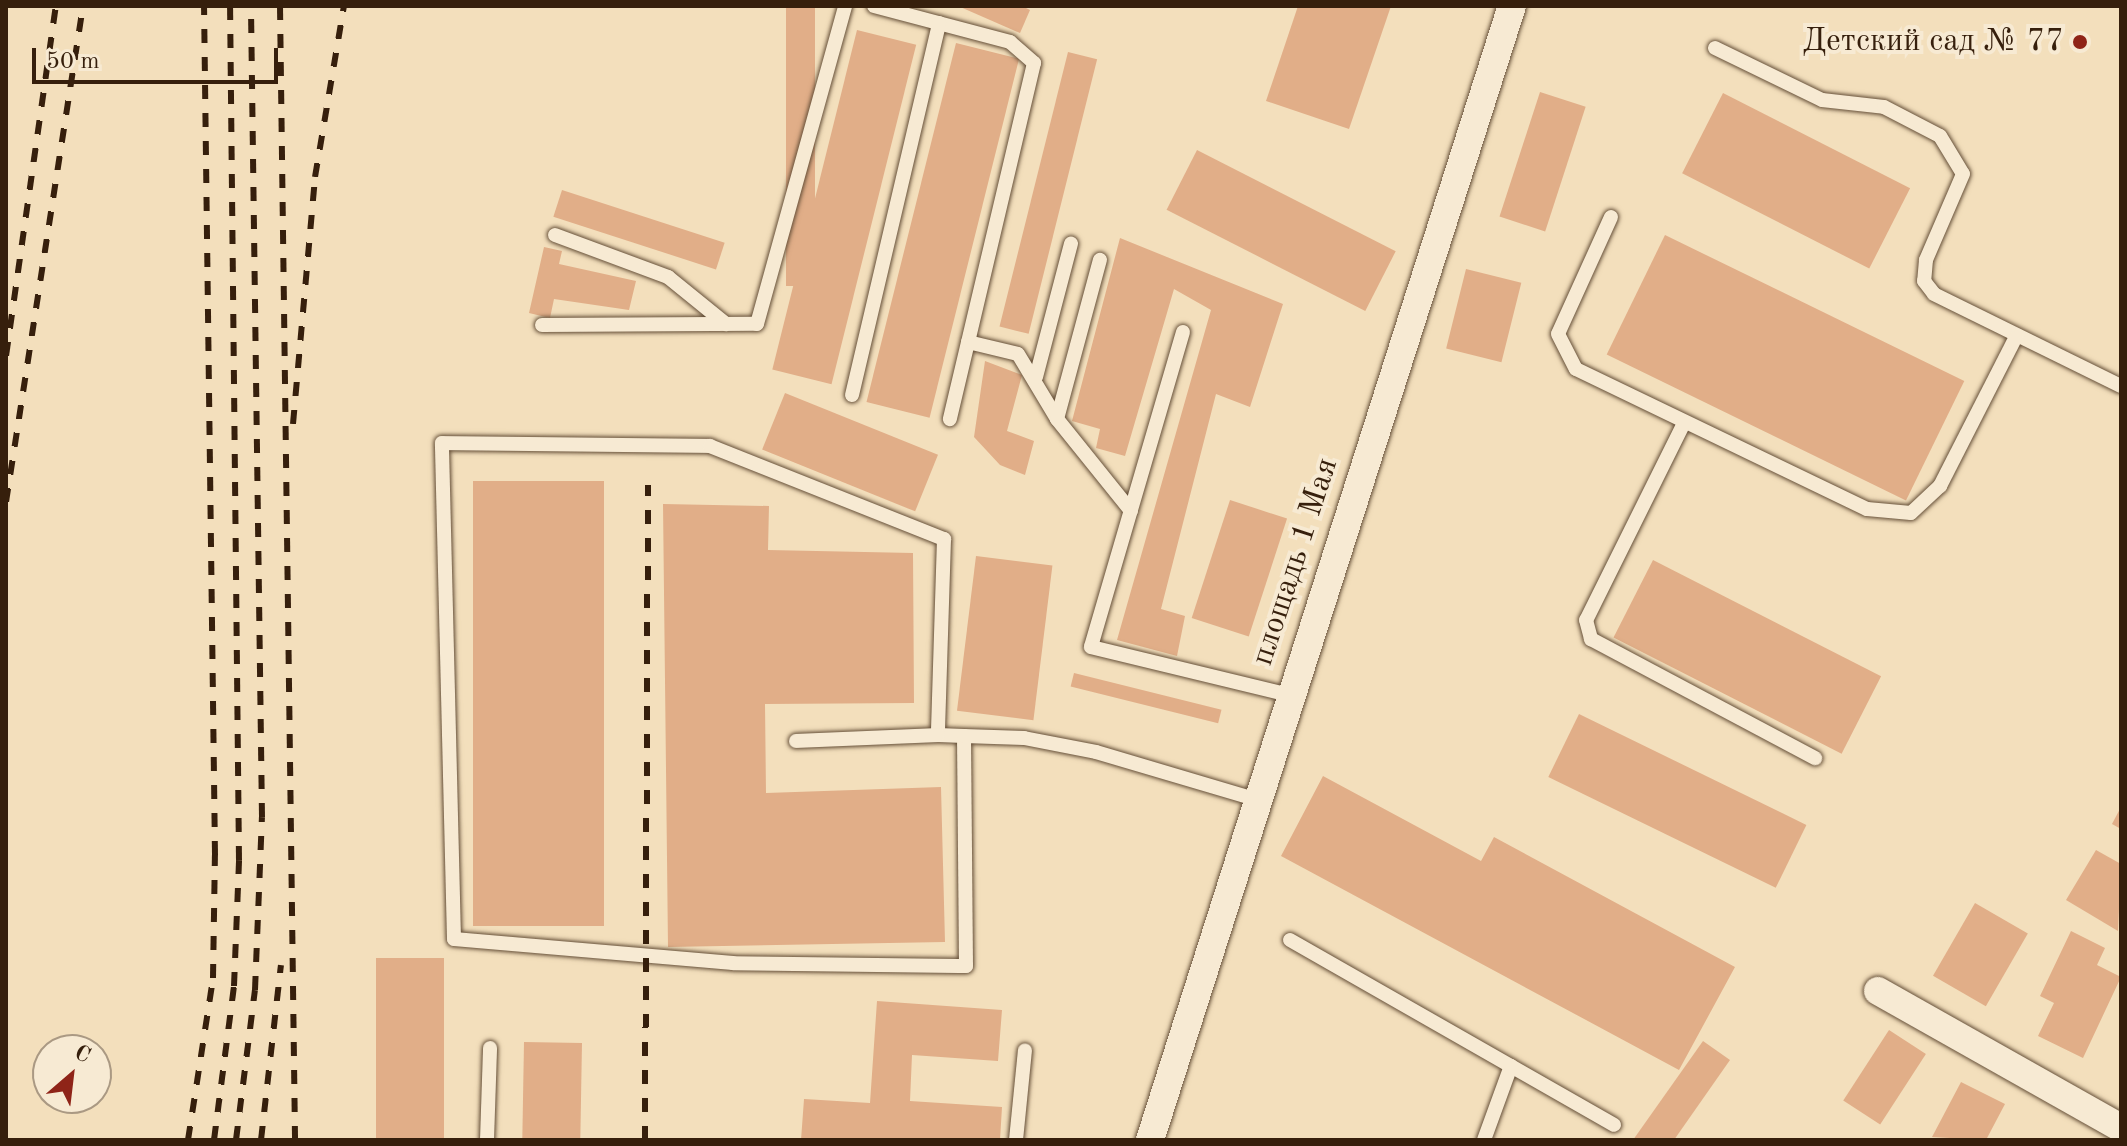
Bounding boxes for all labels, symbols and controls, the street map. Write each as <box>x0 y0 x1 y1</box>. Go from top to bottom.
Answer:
place label: Детский сад № 77 <box>1802 23 2064 61</box>
scale bar <box>36 32 282 82</box>
marker: Детский сад № 77 <box>2071 33 2089 51</box>
text: 50 m <box>46 50 100 74</box>
street label: площадь 1 Мая <box>1244 453 1348 671</box>
north arrow <box>32 1034 112 1114</box>
text: С <box>71 1041 94 1068</box>

